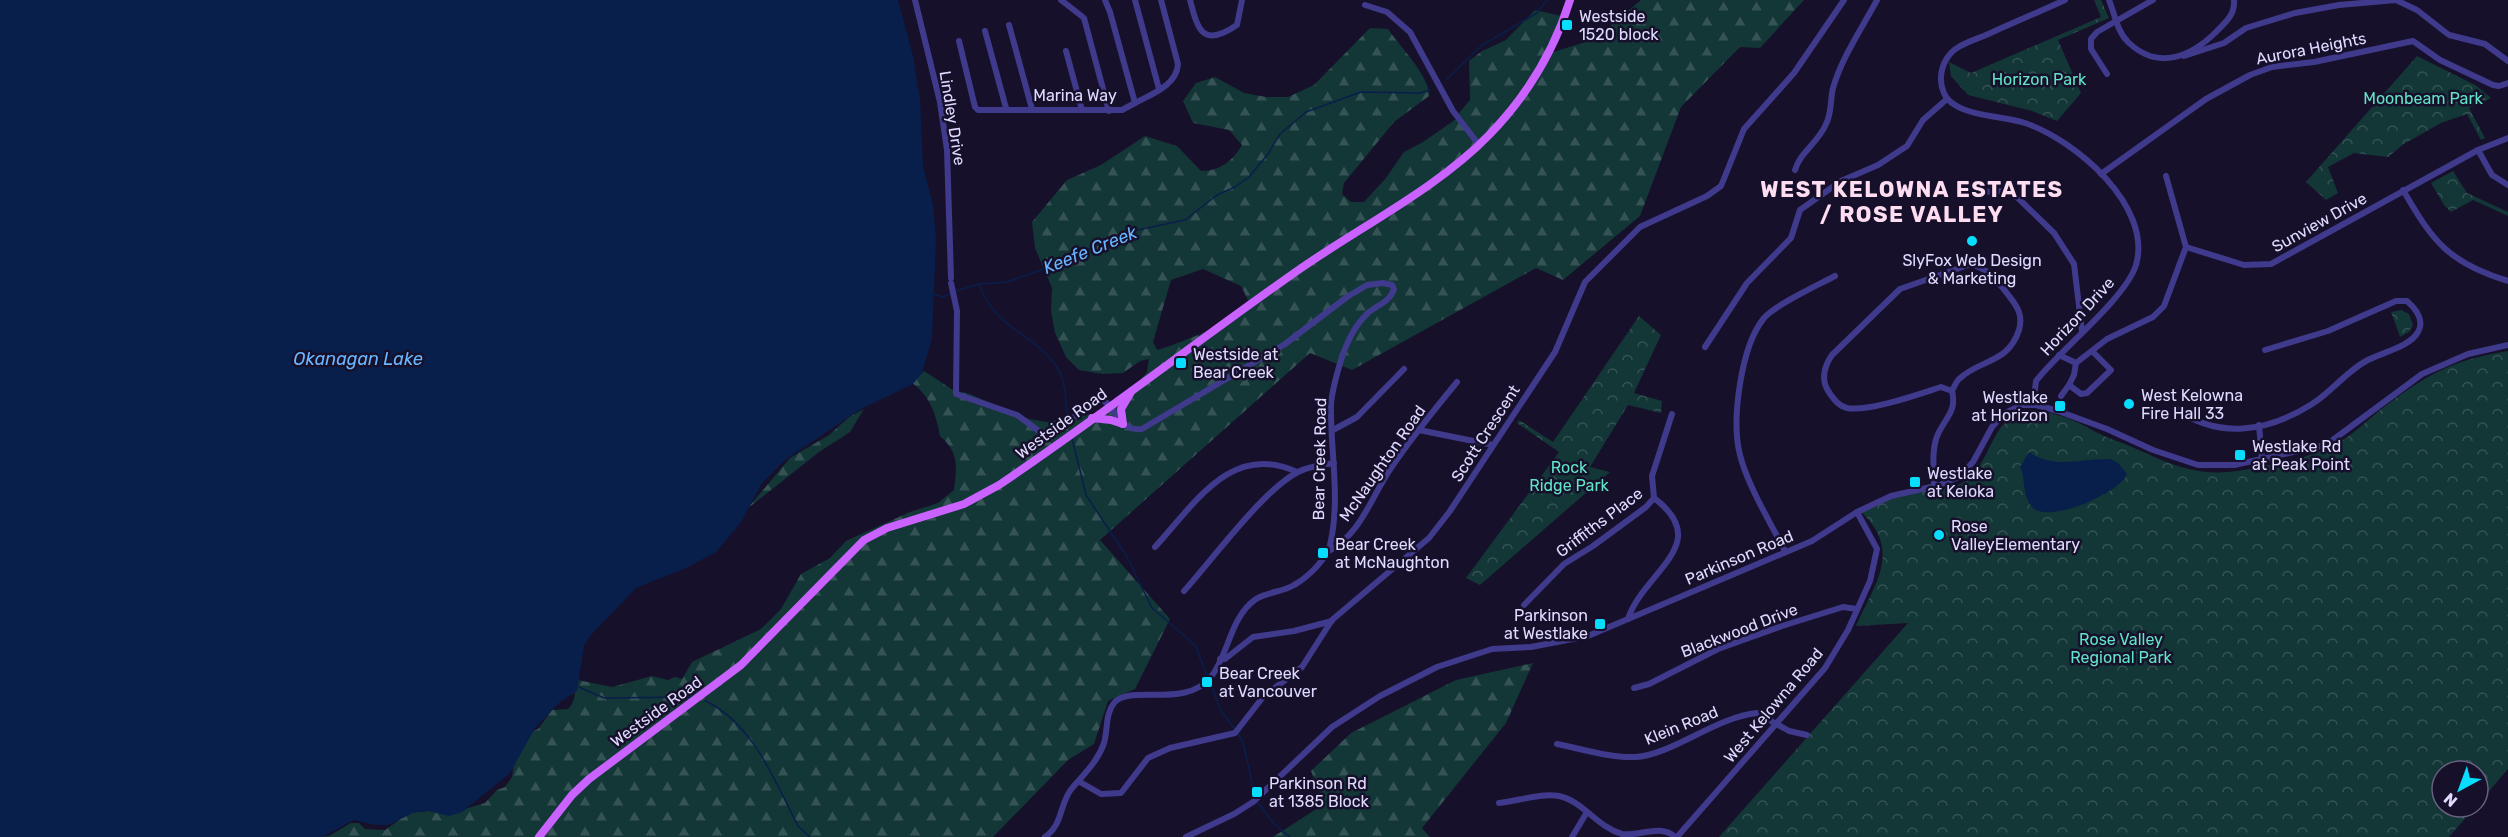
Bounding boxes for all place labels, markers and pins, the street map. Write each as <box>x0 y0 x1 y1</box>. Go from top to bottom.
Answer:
place label: Westside 1520 block <box>1579 7 1659 44</box>
marker: Westside 1520 block <box>1560 18 1574 32</box>
marker: SlyFox Web Design & Marketing <box>1965 234 1979 248</box>
place label: SlyFox Web Design & Marketing <box>1902 251 2042 288</box>
place label: Westside at Bear Creek <box>1193 345 1278 382</box>
marker: Westside at Bear Creek <box>1174 356 1188 370</box>
place label: West Kelowna Fire Hall 33 <box>2141 386 2243 423</box>
place label: Westlake at Horizon <box>1972 388 2048 425</box>
marker: West Kelowna Fire Hall 33 <box>2122 397 2136 411</box>
marker: Westlake at Horizon <box>2053 399 2067 413</box>
place label: Westlake Rd at Peak Point <box>2252 437 2350 474</box>
marker: Westlake Rd at Peak Point <box>2233 448 2247 462</box>
place label: Westlake at Keloka <box>1927 464 1994 501</box>
marker: Westlake at Keloka <box>1908 475 1922 489</box>
place label: Rose ValleyElementary <box>1951 517 2080 554</box>
marker: Rose ValleyElementary <box>1932 528 1946 542</box>
place label: Bear Creek at McNaughton <box>1335 535 1449 572</box>
marker: Bear Creek at McNaughton <box>1316 546 1330 560</box>
place label: Parkinson at Westlake <box>1504 606 1588 643</box>
marker: Parkinson at Westlake <box>1593 617 1607 631</box>
place label: Bear Creek at Vancouver <box>1219 664 1317 701</box>
marker: Bear Creek at Vancouver <box>1200 675 1214 689</box>
place label: Parkinson Rd at 1385 Block <box>1269 774 1370 811</box>
marker: Parkinson Rd at 1385 Block <box>1250 785 1264 799</box>

